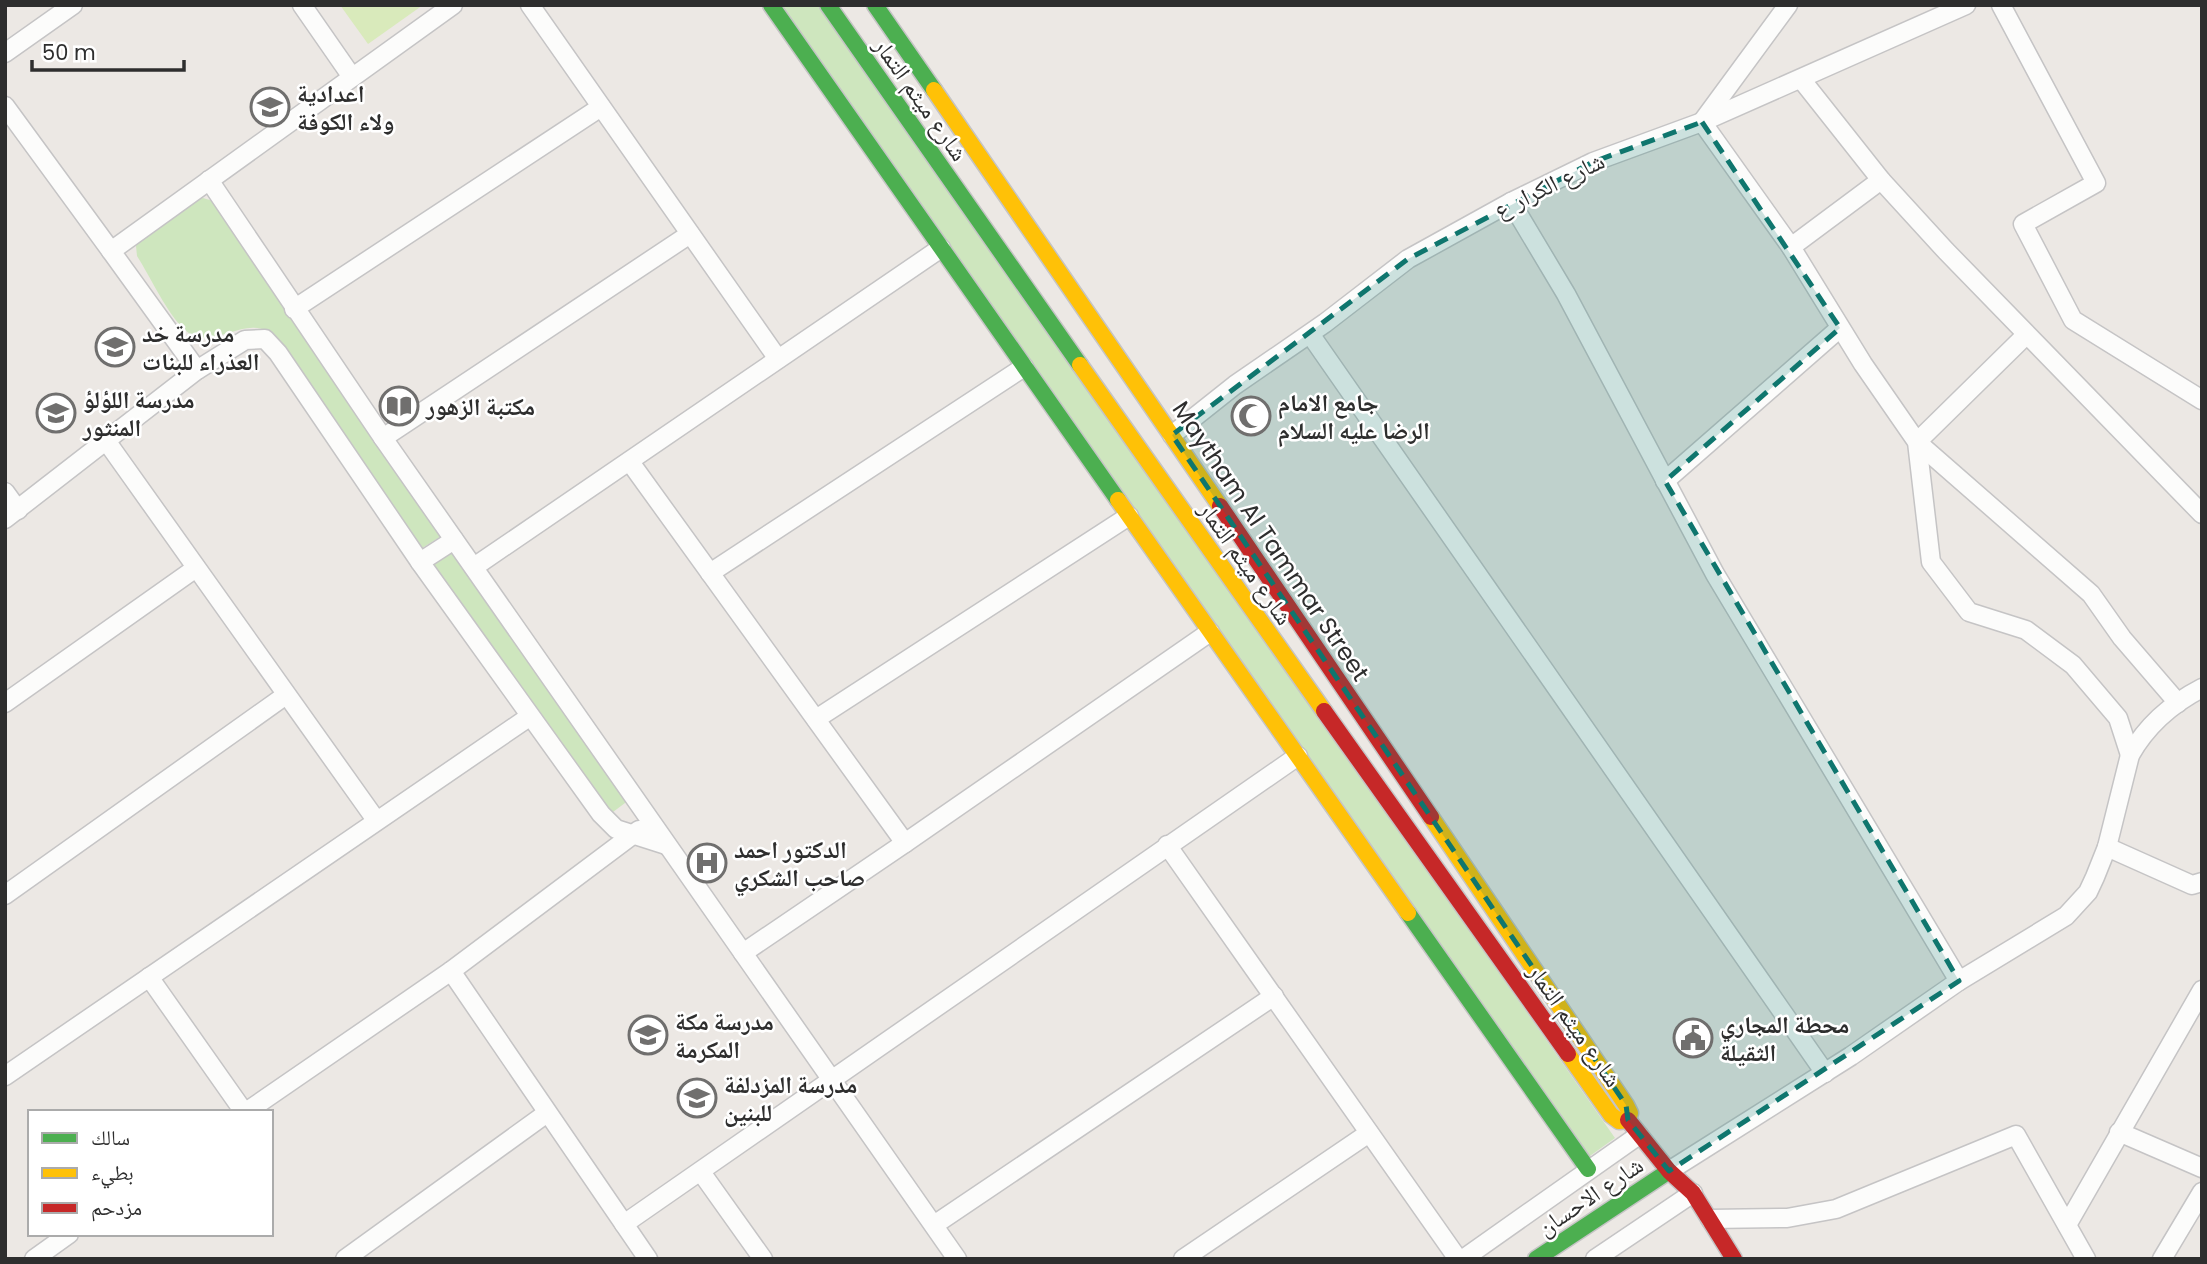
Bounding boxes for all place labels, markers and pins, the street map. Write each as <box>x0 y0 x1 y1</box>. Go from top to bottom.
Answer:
place label: اعدادية ولاء الكوفة <box>297 77 394 138</box>
school or university icon: اعدادية ولاء الكوفة <box>249 86 291 128</box>
place label: مدرسة خد العذراء للبنات <box>142 317 260 378</box>
school or university icon: مدرسة خد العذراء للبنات <box>94 326 136 368</box>
place label: مدرسة اللؤلؤ المنثور <box>82 383 195 444</box>
library icon: مكتبة الزهور <box>378 385 420 427</box>
place label: جامع الامام الرضا عليه السلام <box>1278 386 1430 448</box>
place label: مكتبة الزهور <box>425 390 535 423</box>
school or university icon: مدرسة اللؤلؤ المنثور <box>35 392 77 434</box>
mosque icon: جامع الامام الرضا عليه السلام <box>1230 395 1272 437</box>
place label: الدكتور احمد صاحب الشكري <box>734 833 865 896</box>
hospital icon: الدكتور احمد صاحب الشكري <box>686 842 728 884</box>
place label: مدرسة مكة المكرمة <box>675 1005 774 1066</box>
place label: محطة المجاري الثقيلة <box>1720 1008 1849 1069</box>
school or university icon: مدرسة مكة المكرمة <box>627 1014 669 1056</box>
public building icon: محطة المجاري الثقيلة <box>1672 1017 1714 1059</box>
place label: مدرسة المزدلفة للبنين <box>724 1068 857 1129</box>
school or university icon: مدرسة المزدلفة للبنين <box>676 1077 718 1119</box>

